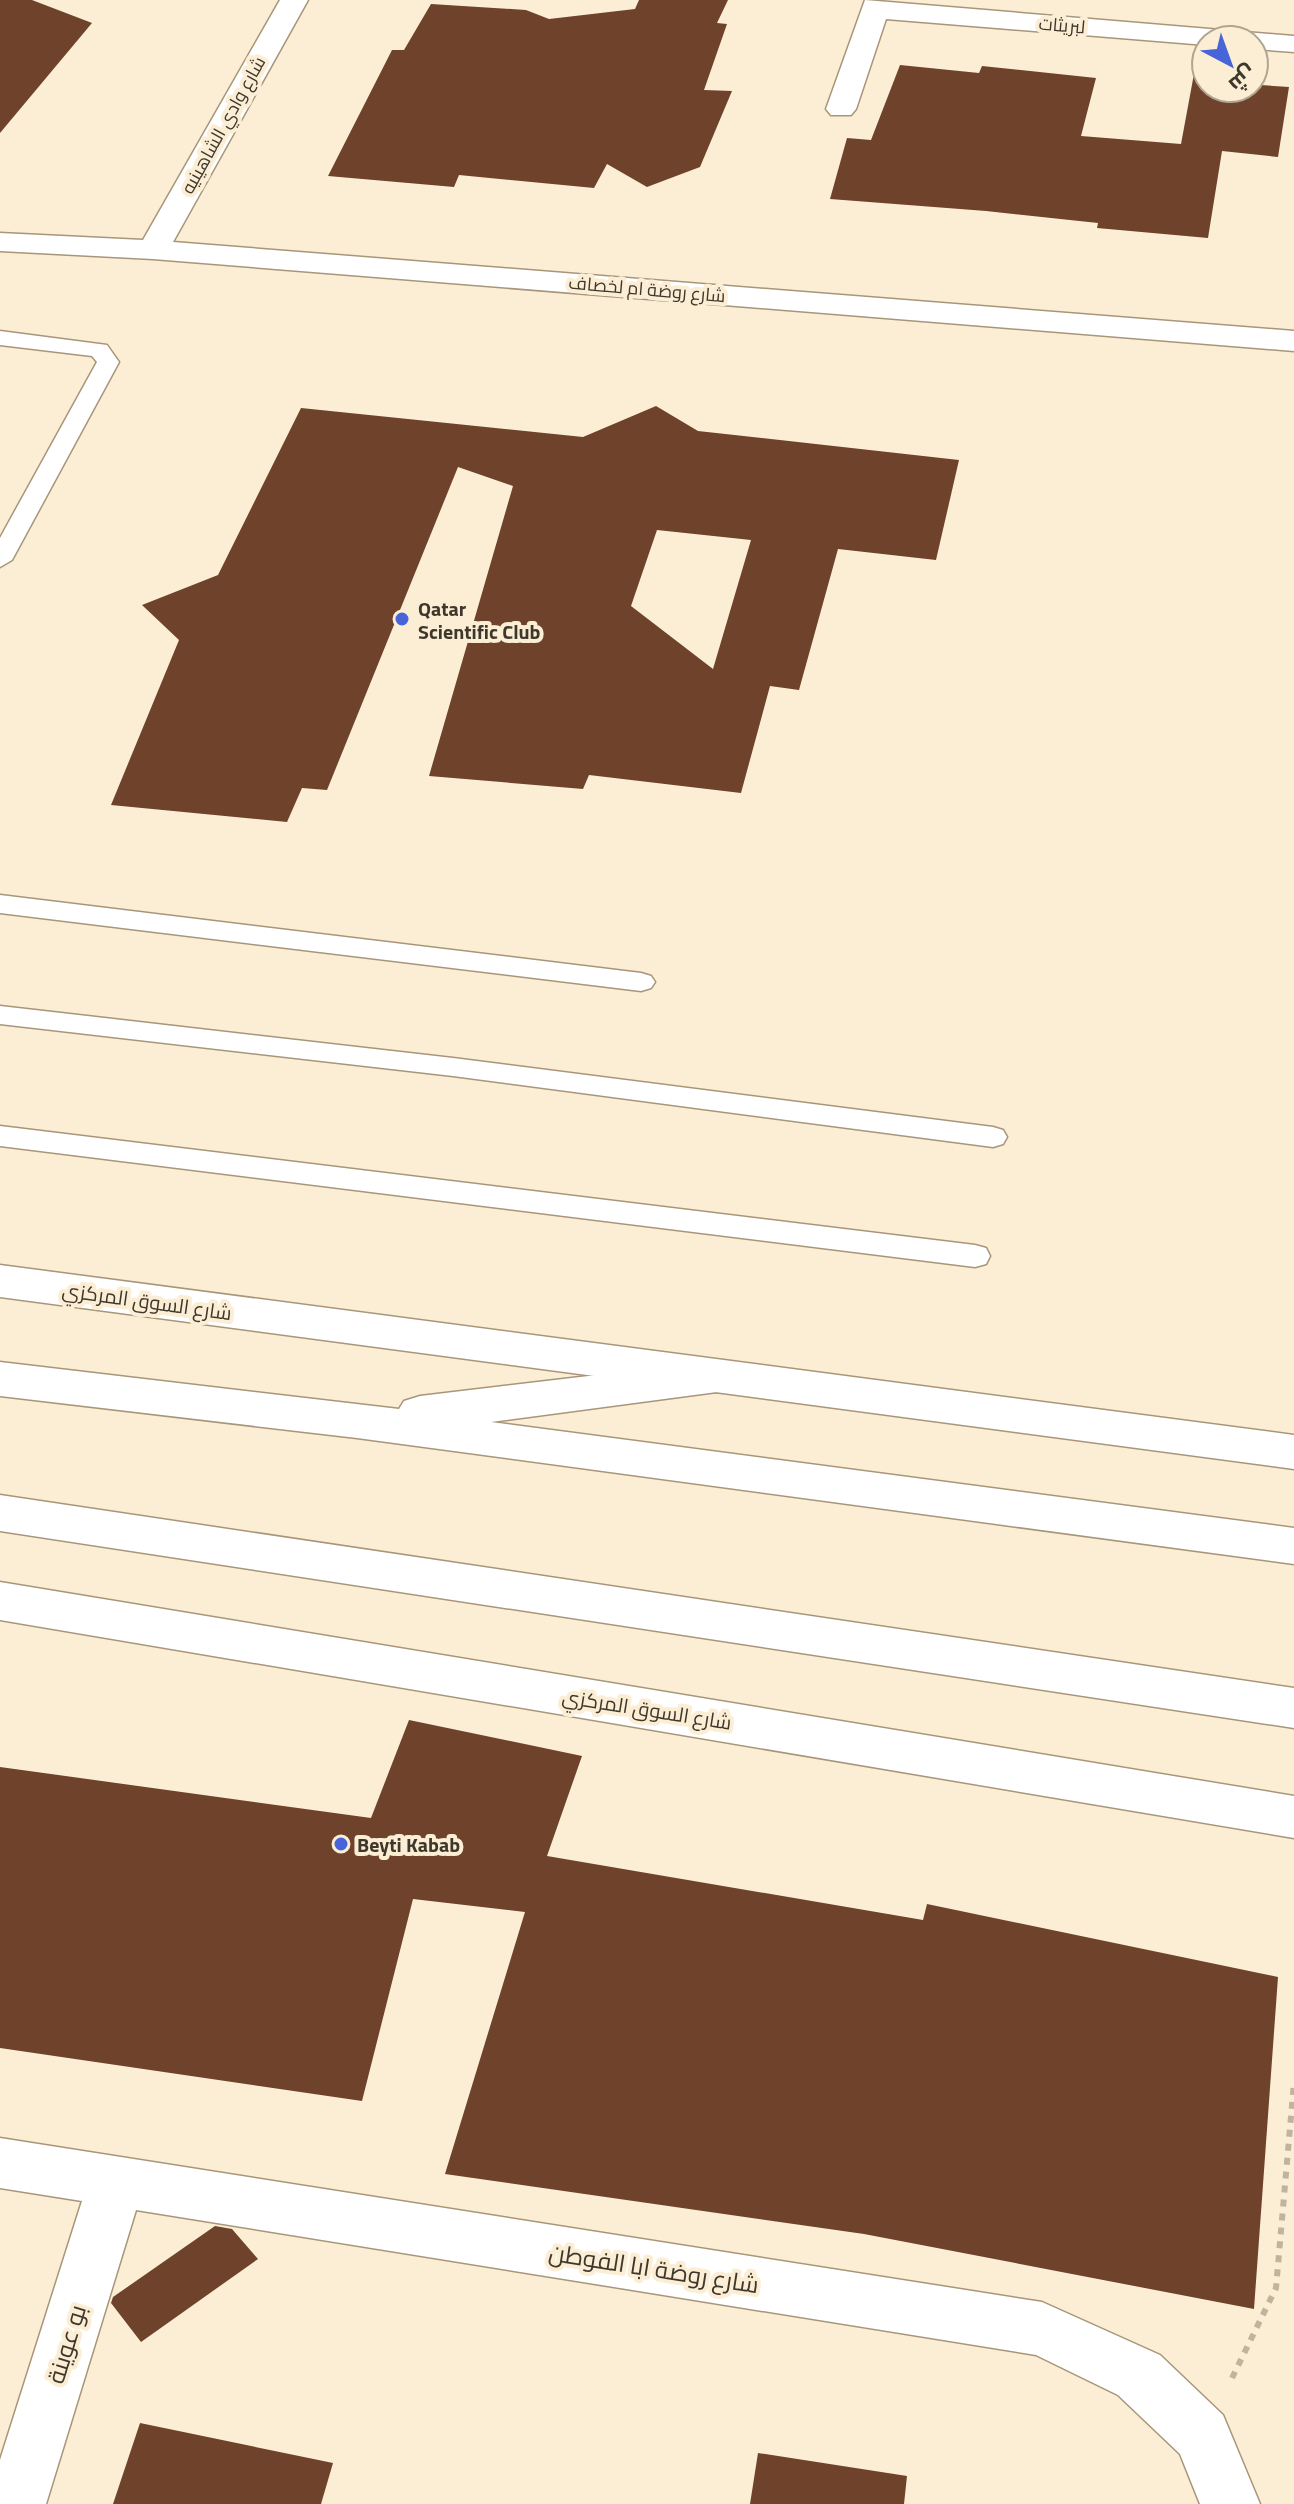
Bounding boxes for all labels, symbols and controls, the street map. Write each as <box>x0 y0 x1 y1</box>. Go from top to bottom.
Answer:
street label: لبريثات <box>1038 10 1086 40</box>
north arrow <box>1190 24 1270 104</box>
street label: شارع وادي الشاهينيه <box>174 51 273 199</box>
text: ش <box>1221 57 1265 101</box>
street label: شارع روضة ام لخصاف <box>567 269 727 309</box>
place label: Qatar Scientific Club <box>418 593 541 647</box>
marker: Qatar Scientific Club <box>393 610 411 628</box>
street label: شارع السوق المركزي <box>60 1274 234 1329</box>
street label: شارع السوق المركزي <box>560 1680 734 1739</box>
place label: Beyti Kabab <box>357 1829 460 1860</box>
marker: Beyti Kabab <box>332 1835 350 1853</box>
street label: شارع روضة ابا الفوطن <box>546 2234 762 2302</box>
street label: بو عوينة <box>37 2300 95 2388</box>

